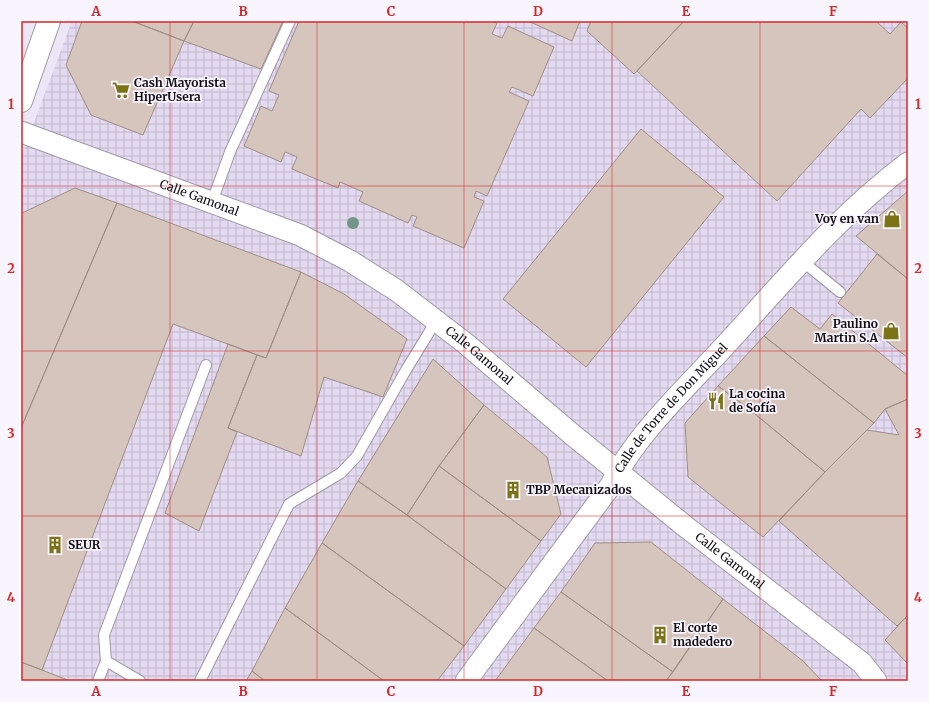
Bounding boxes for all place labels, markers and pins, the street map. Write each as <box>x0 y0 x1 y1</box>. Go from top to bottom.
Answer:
place label: Cash Mayorista HiperUsera <box>134 75 226 104</box>
supermarket icon: Cash Mayorista HiperUsera <box>111 80 131 100</box>
shop icon: Voy en van <box>882 209 902 229</box>
place label: Voy en van <box>814 211 879 226</box>
place label: Paulino Martin S.A <box>814 316 879 345</box>
shop icon: Paulino Martin S.A <box>881 321 901 341</box>
place label: La cocina de Sofía <box>729 386 785 415</box>
restaurant icon: La cocina de Sofía <box>706 391 726 411</box>
building icon: TBP Mecanizados <box>503 480 523 500</box>
place label: TBP Mecanizados <box>526 482 632 497</box>
building icon: SEUR <box>45 535 65 555</box>
place label: SEUR <box>68 537 101 552</box>
place label: El corte madedero <box>673 620 732 649</box>
building icon: El corte madedero <box>650 625 670 645</box>

